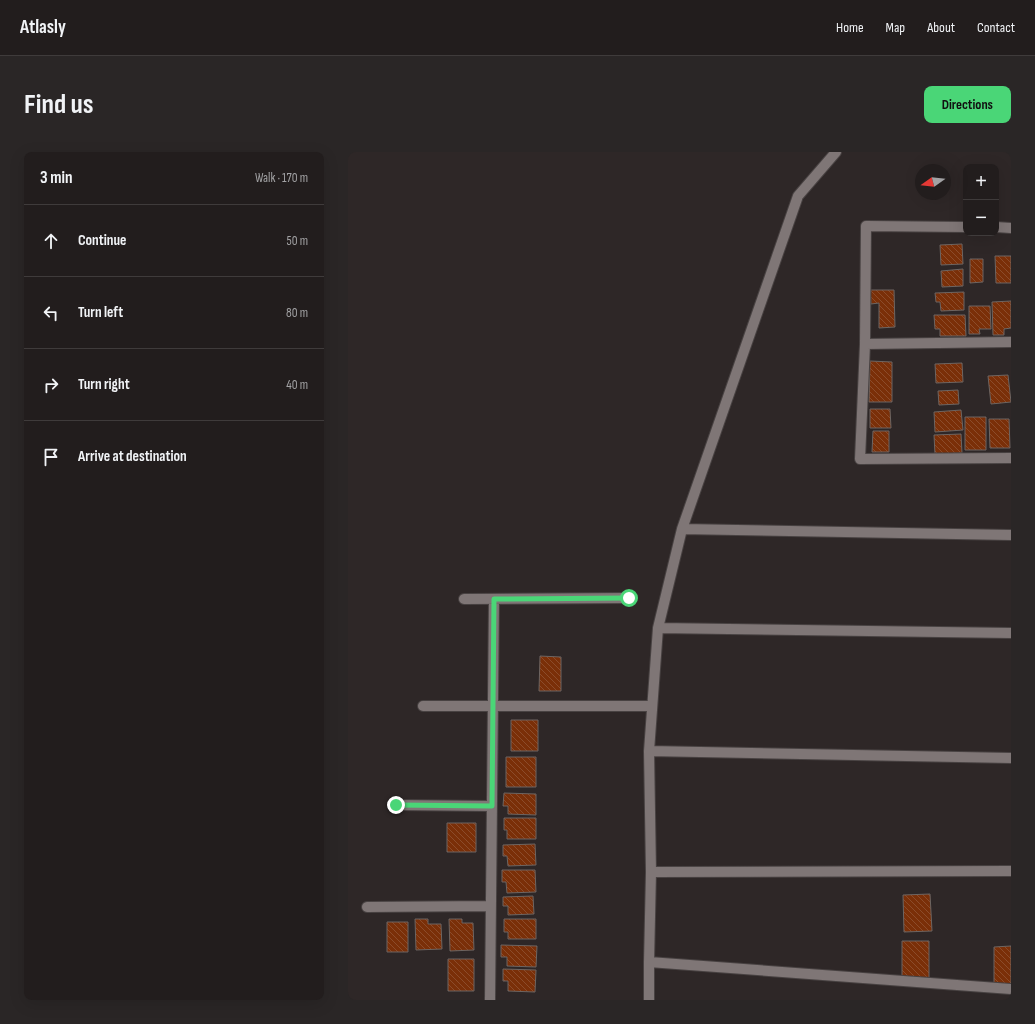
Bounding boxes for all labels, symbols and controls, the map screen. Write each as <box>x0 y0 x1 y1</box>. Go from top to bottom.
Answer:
text: Atlasly <box>20 16 66 39</box>
text: Home <box>836 19 864 36</box>
text: Map <box>886 19 905 36</box>
text: About <box>927 19 955 36</box>
text: Contact <box>977 19 1015 36</box>
button: Directions <box>924 86 1011 123</box>
text: Find us <box>24 88 93 121</box>
north arrow <box>915 164 951 200</box>
map controls <box>963 164 999 236</box>
button: + <box>963 164 999 200</box>
text: 3 min <box>40 168 73 188</box>
text: Walk · 170 m <box>255 170 308 186</box>
button: − <box>963 200 999 236</box>
icon: ahead <box>40 230 62 252</box>
text: Continue <box>78 231 127 250</box>
text: 50 m <box>287 233 308 249</box>
icon: left <box>40 302 62 324</box>
text: Turn left <box>78 303 123 322</box>
text: 80 m <box>286 305 308 321</box>
icon: right <box>40 374 62 396</box>
text: Turn right <box>78 375 130 394</box>
text: 40 m <box>286 377 308 393</box>
icon: arrive <box>40 446 62 468</box>
text: Arrive at destination <box>78 447 187 466</box>
route start <box>620 589 638 607</box>
route end <box>387 796 405 814</box>

